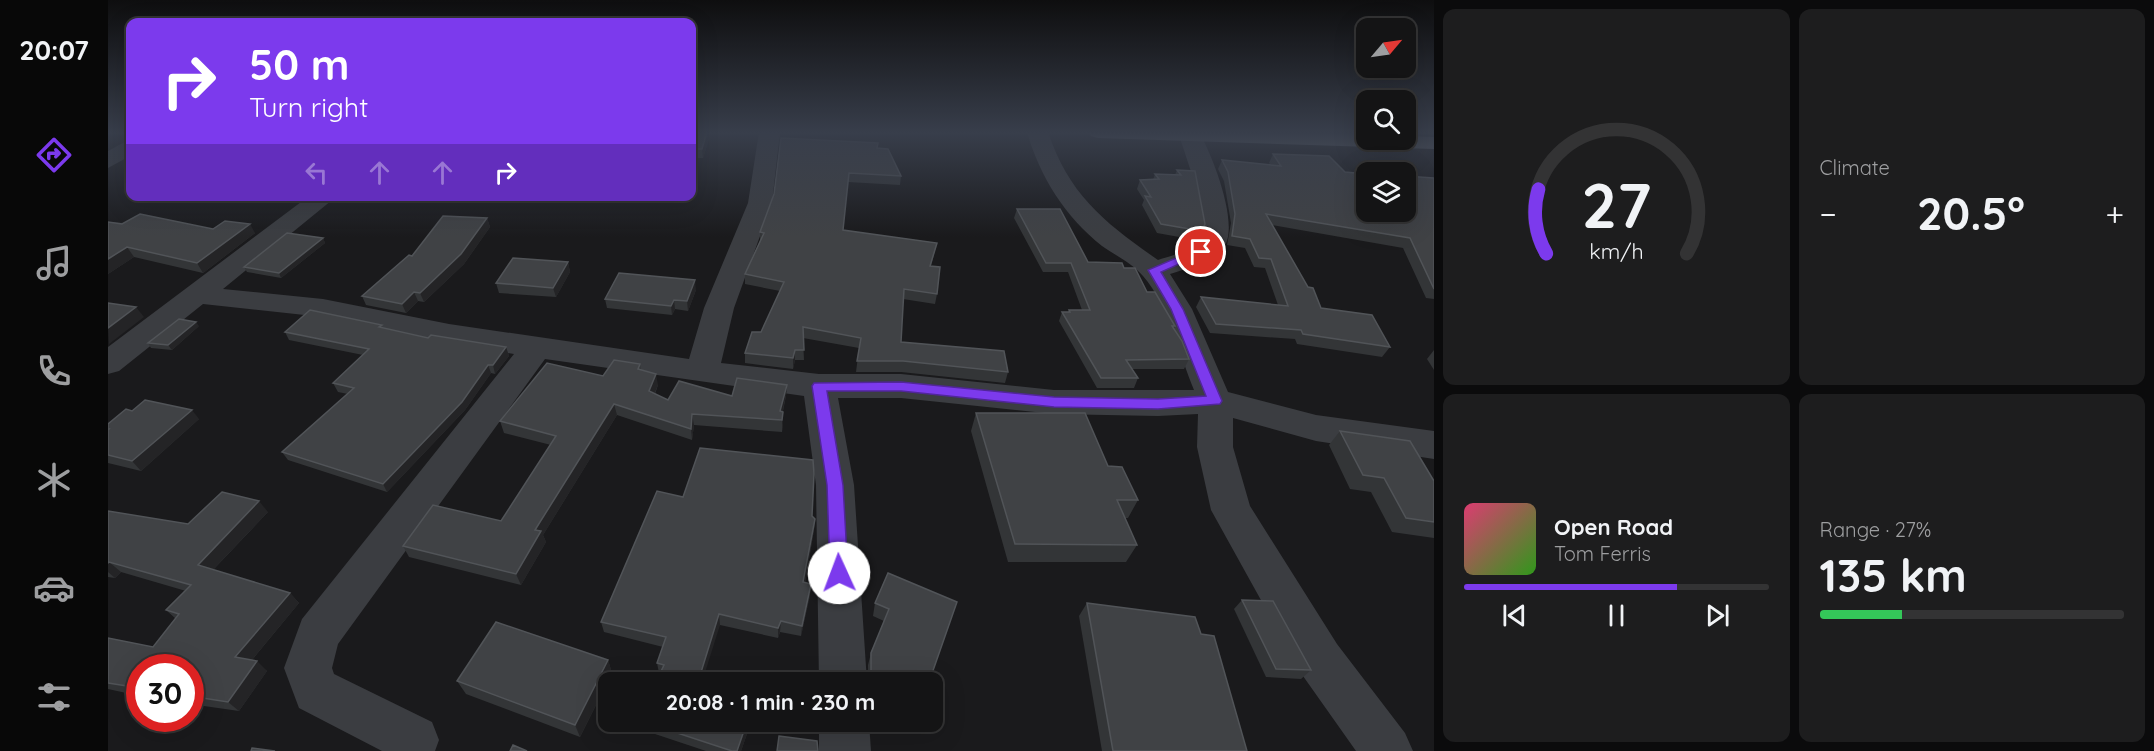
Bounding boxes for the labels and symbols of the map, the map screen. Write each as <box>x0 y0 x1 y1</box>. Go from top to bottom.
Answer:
north arrow <box>1356 18 1416 78</box>
pin <box>1175 226 1226 277</box>
position arrow <box>807 541 871 605</box>
speed limit sign: 30 <box>126 654 204 732</box>

